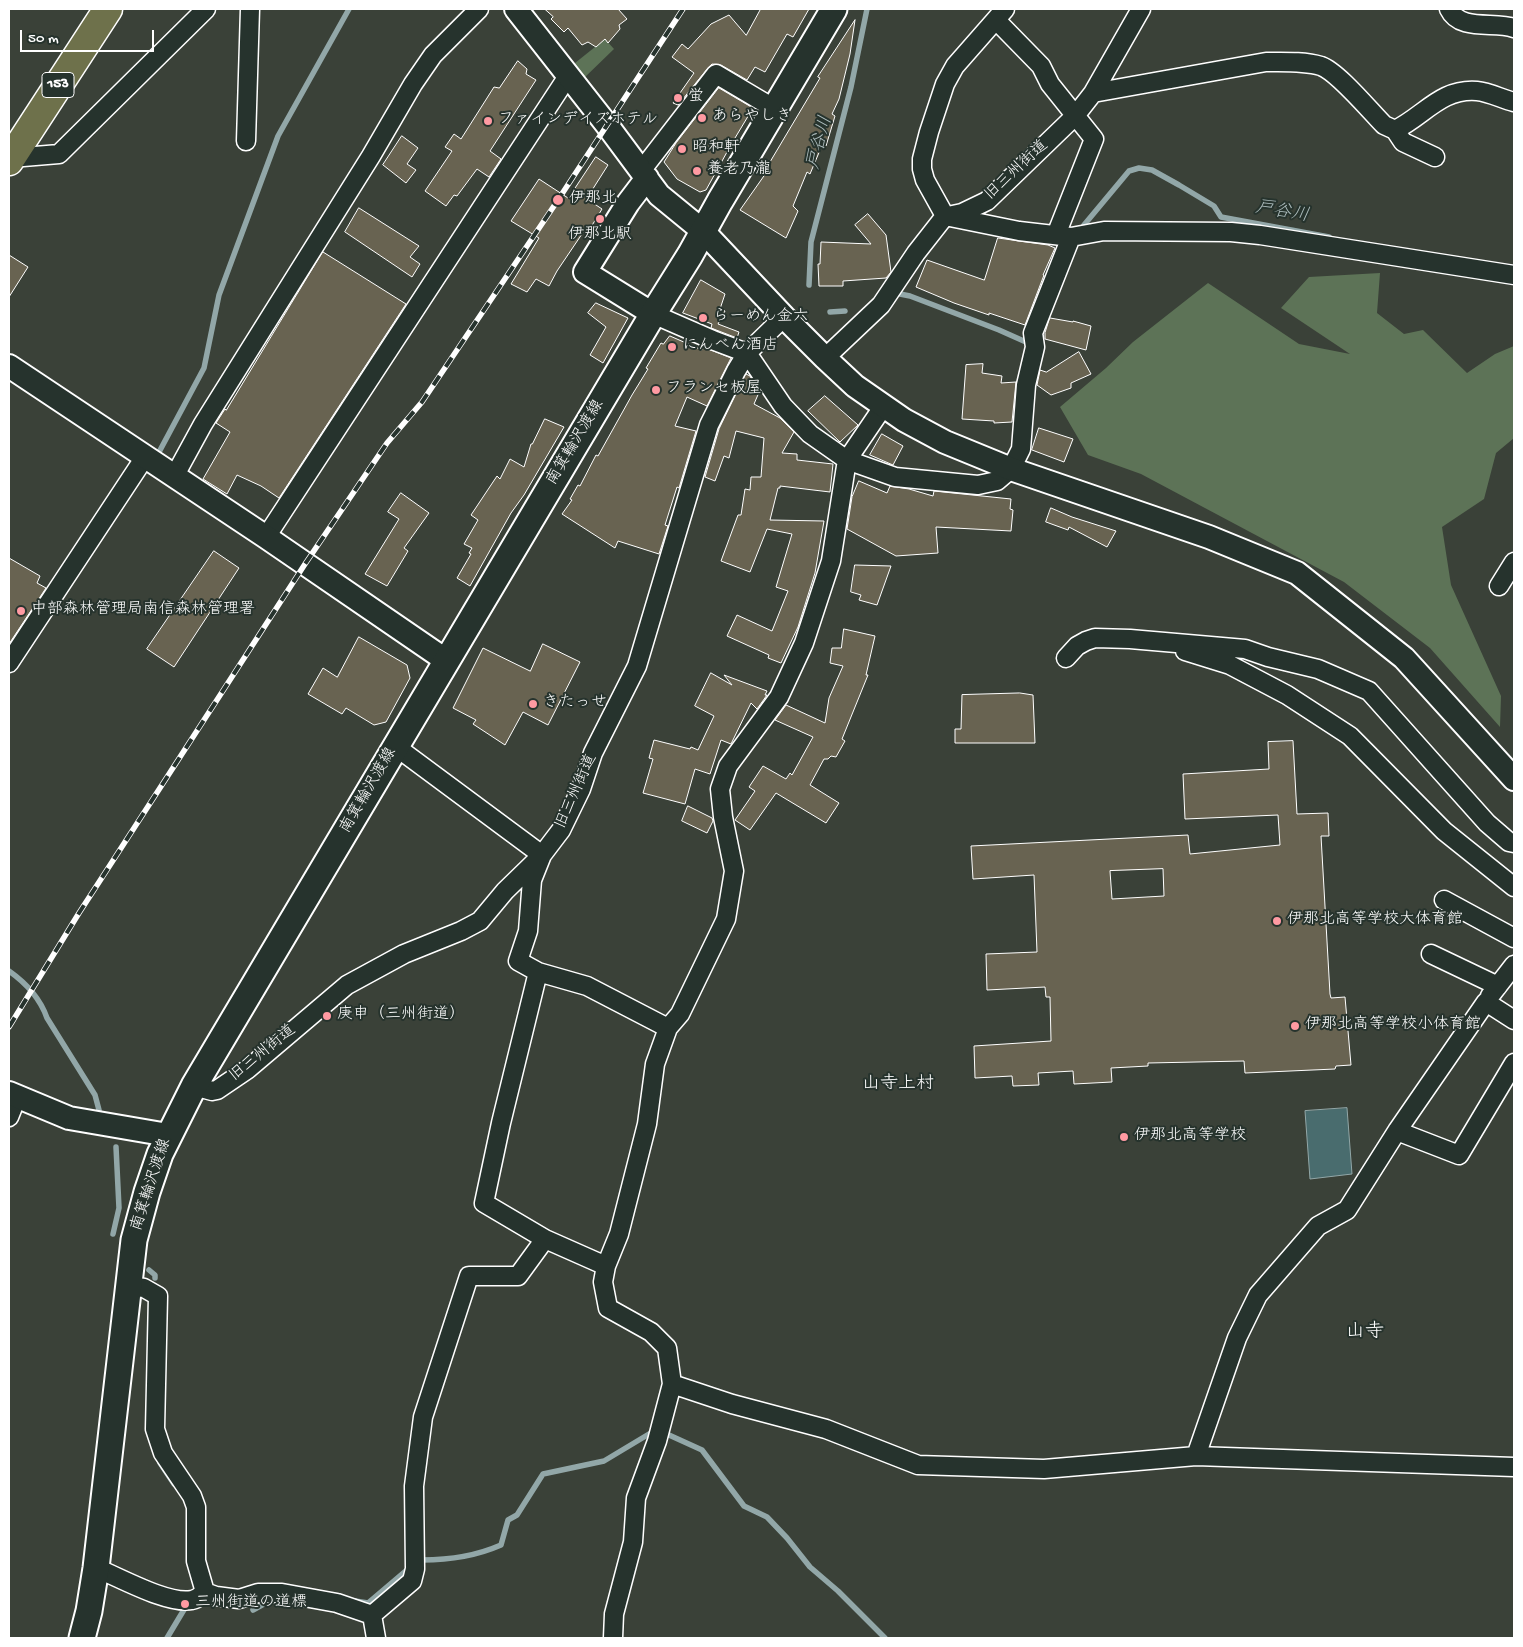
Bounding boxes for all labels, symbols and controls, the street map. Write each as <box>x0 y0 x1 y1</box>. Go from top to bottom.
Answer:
scale bar <box>22 20 156 52</box>
text: 50 m <box>28 30 59 48</box>
road number: 153 <box>42 72 74 98</box>
place label: 蛍 <box>688 88 704 108</box>
marker: 蛍 <box>672 92 684 104</box>
place label: あらやしき <box>712 108 792 128</box>
place label: ファインデイズホテル <box>498 111 658 131</box>
marker: あらやしき <box>696 112 708 124</box>
water label: 戸谷川 <box>804 114 838 172</box>
marker: ファインデイズホテル <box>482 115 494 127</box>
street label: 旧三州街道 <box>981 137 1053 205</box>
place label: 昭和軒 <box>692 139 740 159</box>
marker: 昭和軒 <box>676 143 688 155</box>
place label: 養老乃瀧 <box>707 161 771 181</box>
marker: 養老乃瀧 <box>691 165 703 177</box>
place label: 伊那北 <box>569 190 617 210</box>
marker: 伊那北 <box>551 193 565 207</box>
water label: 戸谷川 <box>1254 198 1310 228</box>
marker: 伊那北駅 <box>594 213 606 225</box>
place label: 伊那北駅 <box>568 226 632 246</box>
place label: らーめん金六 <box>713 308 809 328</box>
marker: らーめん金六 <box>697 312 709 324</box>
place label: にんべん酒店 <box>682 337 778 357</box>
marker: にんべん酒店 <box>666 341 678 353</box>
place label: フランセ板屋 <box>666 380 762 400</box>
marker: フランセ板屋 <box>650 384 662 396</box>
street label: 南箕輪沢渡線 <box>543 397 609 489</box>
place label: 中部森林管理局南信森林管理署 <box>31 601 255 621</box>
marker: 中部森林管理局南信森林管理署 <box>15 605 27 617</box>
place label: きたっせ <box>543 694 607 714</box>
marker: きたっせ <box>527 698 539 710</box>
street label: 南箕輪沢渡線 <box>337 745 401 837</box>
street label: 旧三州街道 <box>552 752 602 832</box>
place label: 伊那北高等学校大体育館 <box>1287 911 1463 931</box>
marker: 伊那北高等学校大体育館 <box>1271 915 1283 927</box>
place label: 庚申（三州街道） <box>337 1006 465 1026</box>
marker: 庚申（三州街道） <box>321 1010 333 1022</box>
place label: 伊那北高等学校小体育館 <box>1305 1016 1481 1036</box>
marker: 伊那北高等学校小体育館 <box>1289 1020 1301 1032</box>
street label: 旧三州街道 <box>226 1021 300 1087</box>
district label: 山寺上村 <box>862 1074 934 1096</box>
place label: 伊那北高等学校 <box>1134 1127 1246 1147</box>
marker: 伊那北高等学校 <box>1118 1131 1130 1143</box>
street label: 南箕輪沢渡線 <box>128 1136 176 1234</box>
district label: 山寺 <box>1346 1322 1384 1344</box>
place label: 三州街道の道標 <box>195 1594 307 1614</box>
marker: 三州街道の道標 <box>179 1598 191 1610</box>

